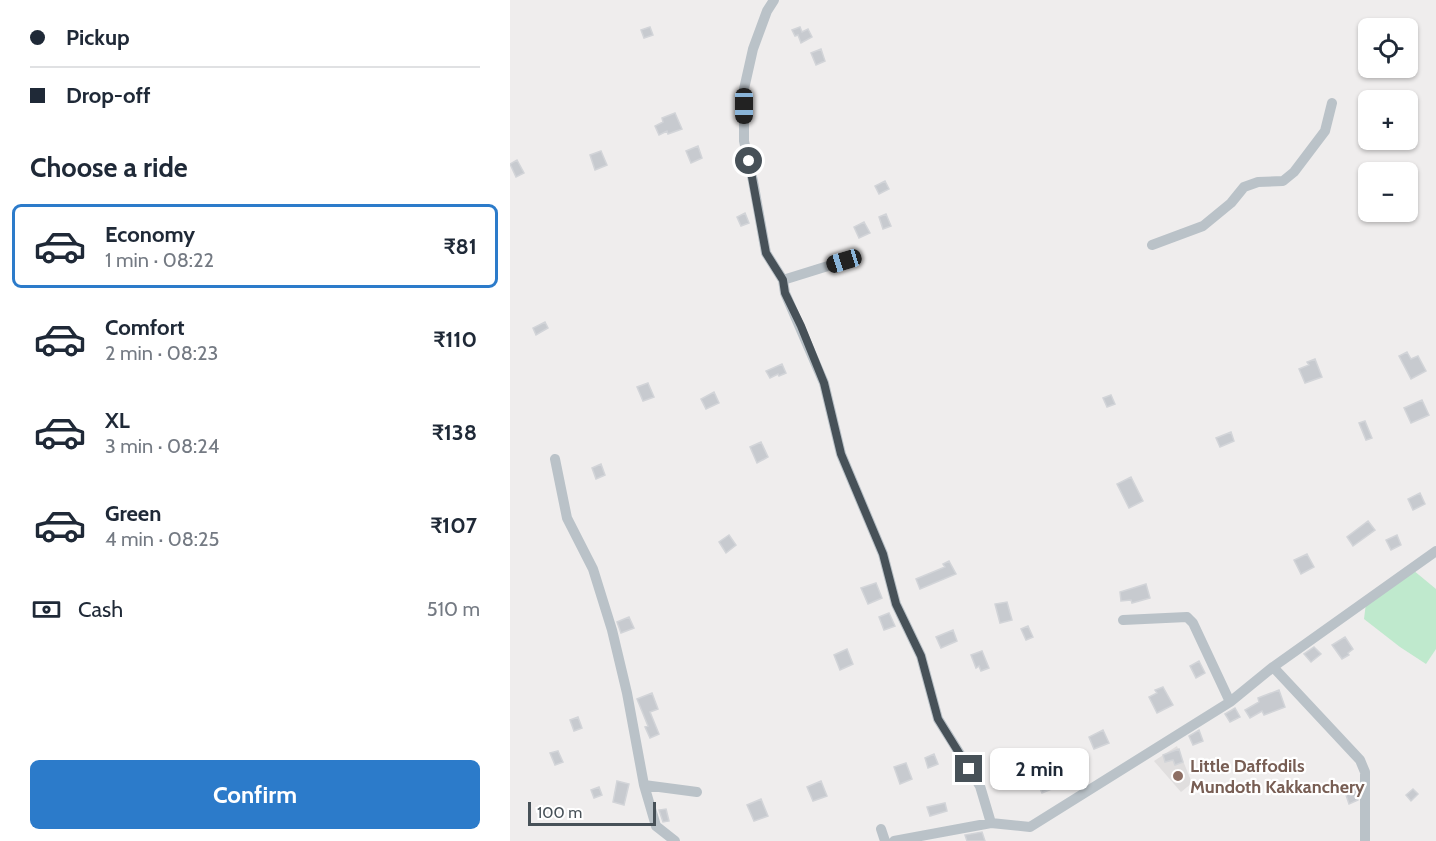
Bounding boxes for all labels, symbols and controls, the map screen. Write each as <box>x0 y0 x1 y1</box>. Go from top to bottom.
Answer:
map controls <box>1358 18 1418 222</box>
button: locate <box>1358 18 1418 78</box>
text: Pickup <box>66 24 130 51</box>
text: Drop-off <box>66 82 150 109</box>
car <box>735 88 753 124</box>
button: + <box>1358 90 1418 150</box>
route start <box>735 147 762 174</box>
text: Choose a ride <box>30 151 188 184</box>
button: − <box>1358 162 1418 222</box>
icon: car <box>33 219 87 273</box>
text: Economy <box>105 221 195 248</box>
text: ₹81 <box>444 233 477 260</box>
car <box>824 247 864 275</box>
text: 1 min · 08:22 <box>105 248 214 272</box>
icon: car <box>33 312 87 366</box>
text: Comfort <box>105 314 184 341</box>
text: ₹110 <box>433 326 477 353</box>
text: 2 min · 08:23 <box>105 341 218 365</box>
icon: car <box>33 405 87 459</box>
text: XL <box>105 407 130 434</box>
text: ₹138 <box>432 419 477 446</box>
text: 3 min · 08:24 <box>105 434 219 458</box>
icon: car <box>33 498 87 552</box>
text: Green <box>105 500 161 527</box>
text: ₹107 <box>430 512 477 539</box>
text: 4 min · 08:25 <box>105 527 219 551</box>
icon: cash <box>30 593 63 626</box>
text: Cash <box>78 596 123 623</box>
text: 510 m <box>427 597 480 621</box>
callout: 2 min <box>990 748 1089 790</box>
route end <box>955 755 982 782</box>
place label: Little Daffodils Mundoth Kakkanchery <box>1190 755 1365 798</box>
text: 2 min <box>1015 757 1064 781</box>
button: Confirm <box>30 760 480 829</box>
marker: Little Daffodils Mundoth Kakkanchery <box>1171 769 1185 783</box>
scale bar <box>528 799 656 826</box>
text: 100 m <box>537 803 582 822</box>

